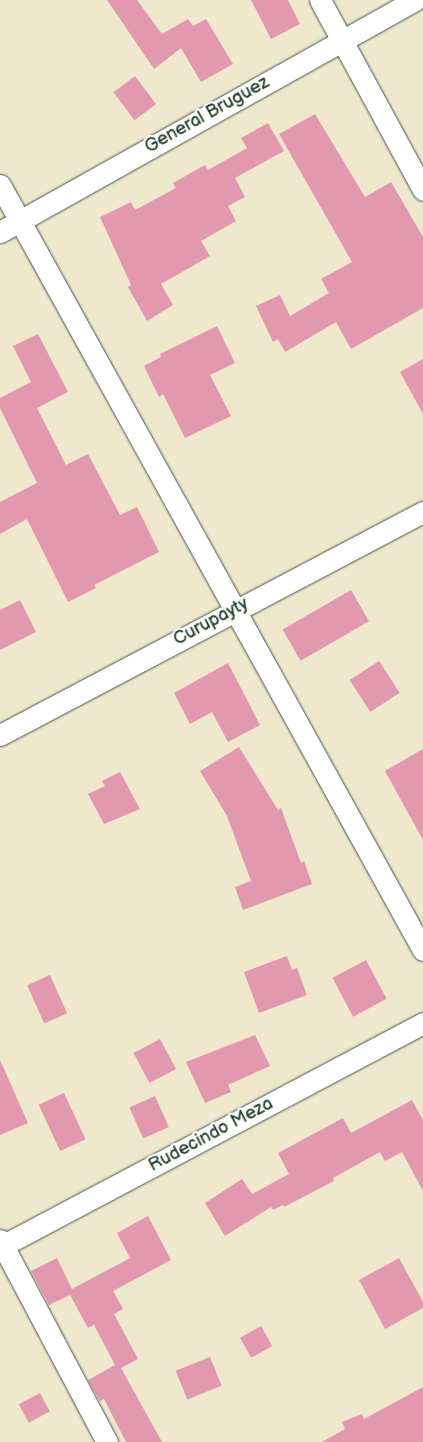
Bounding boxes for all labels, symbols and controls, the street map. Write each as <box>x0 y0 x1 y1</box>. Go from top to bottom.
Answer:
street label: General Bruguez <box>141 72 273 158</box>
street label: Curupayty <box>170 593 252 651</box>
street label: Rudecindo Meza <box>145 1093 277 1177</box>

